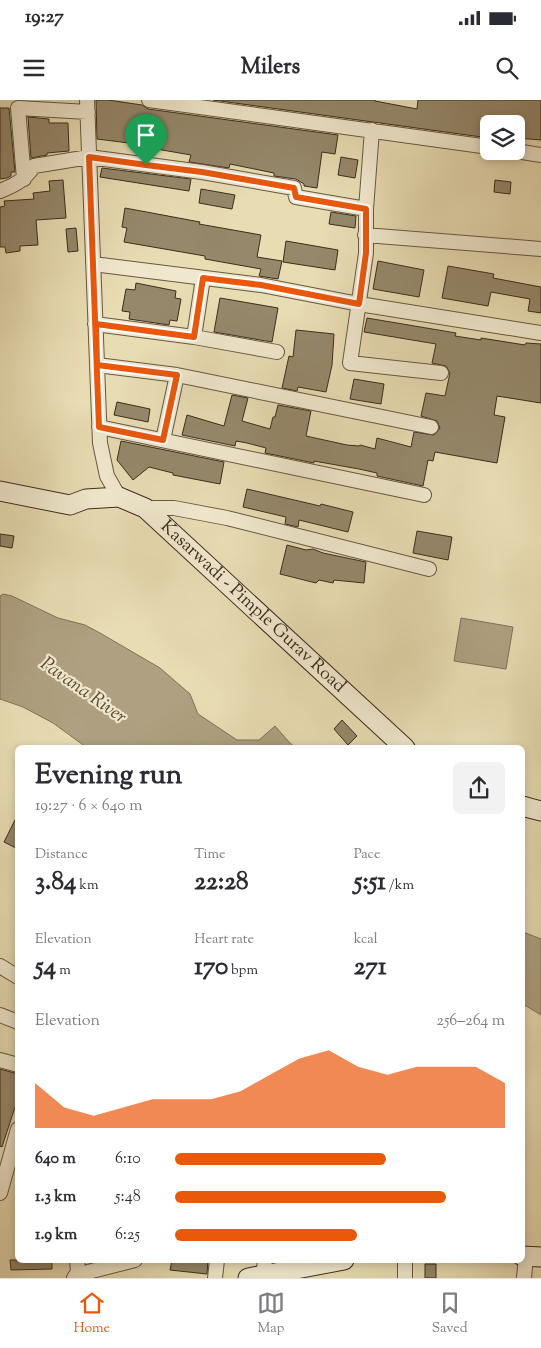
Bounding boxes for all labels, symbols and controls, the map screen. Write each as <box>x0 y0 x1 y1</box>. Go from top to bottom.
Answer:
text: 19:27 <box>25 4 64 31</box>
text: Milers <box>241 52 300 84</box>
icon: menu <box>20 54 48 82</box>
icon: search <box>493 54 521 82</box>
pin <box>125 114 167 165</box>
map controls <box>480 115 525 160</box>
button: layers <box>480 115 525 160</box>
icon: arrive <box>132 121 160 149</box>
street label: Kasarwadi - Pimple Gurav Road <box>154 515 351 700</box>
water label: Pavana River <box>34 651 132 731</box>
text: Evening run <box>35 756 182 796</box>
button: share <box>453 762 505 814</box>
text: 19:27 · 6 × 640 m <box>35 795 142 818</box>
text: Distance <box>35 845 88 865</box>
text: Time <box>194 845 225 865</box>
text: Pace <box>354 845 380 865</box>
text: 3.84 <box>35 865 76 901</box>
text: 22:28 <box>194 865 248 901</box>
text: 5:51 <box>354 865 386 901</box>
text: km <box>76 876 98 896</box>
text: /km <box>386 876 414 896</box>
text: Elevation <box>35 930 92 950</box>
text: Heart rate <box>194 930 254 950</box>
text: kcal <box>354 930 378 950</box>
text: 54 <box>35 950 56 986</box>
text: 170 <box>194 950 228 986</box>
text: 271 <box>354 950 386 986</box>
text: m <box>56 961 71 981</box>
text: bpm <box>228 961 258 981</box>
text: Elevation <box>35 1010 100 1033</box>
text: 256–264 m <box>436 1010 505 1033</box>
text: 640 m <box>35 1148 76 1171</box>
text: 6:10 <box>115 1148 141 1171</box>
text: 1.3 km <box>35 1186 76 1209</box>
text: 5:48 <box>115 1186 141 1209</box>
text: 1.9 km <box>35 1224 77 1247</box>
text: 6:25 <box>115 1224 140 1247</box>
tab: Home <box>73 1289 110 1339</box>
tab: Map <box>257 1289 285 1339</box>
tab: Saved <box>432 1289 468 1339</box>

